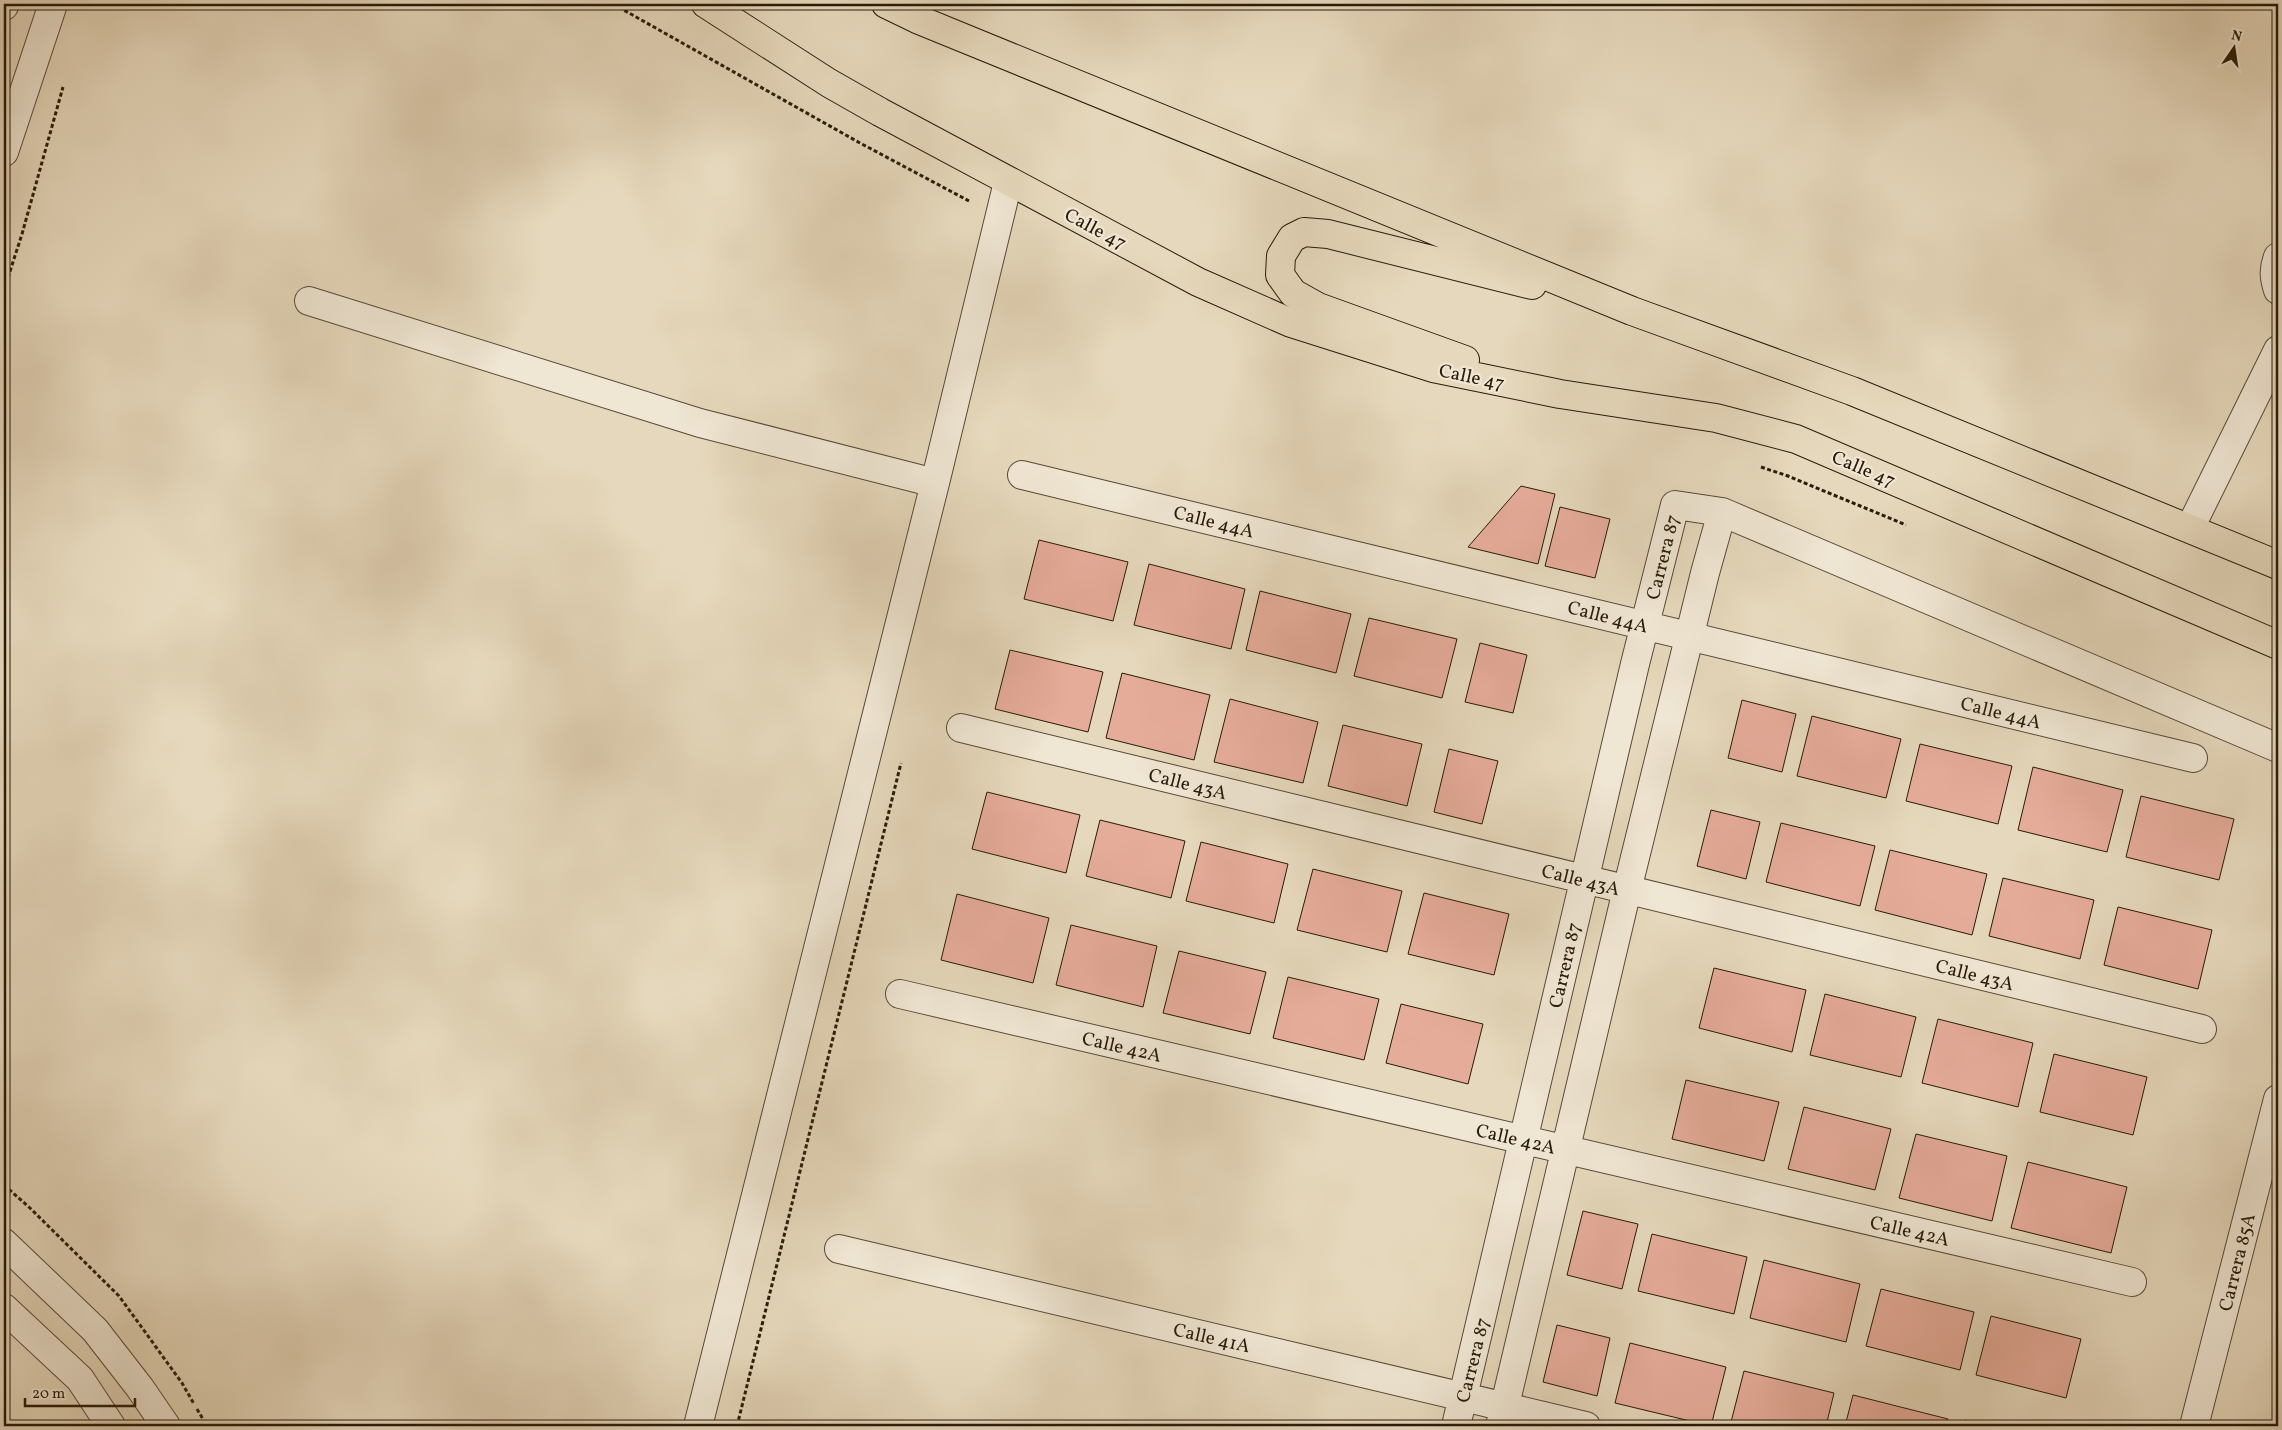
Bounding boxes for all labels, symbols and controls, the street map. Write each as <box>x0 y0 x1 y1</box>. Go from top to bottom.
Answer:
north arrow <box>2210 22 2260 72</box>
text: N <box>2229 26 2244 47</box>
street label: Calle 47 <box>1060 203 1131 257</box>
street label: Calle 47 <box>1436 358 1507 398</box>
street label: Calle 47 <box>1827 445 1899 495</box>
street label: Calle 44A <box>1171 500 1256 545</box>
street label: Carrera 87 <box>1641 512 1687 603</box>
street label: Calle 44A <box>1565 595 1650 640</box>
street label: Calle 44A <box>1958 691 2043 736</box>
street label: Calle 43A <box>1146 763 1229 807</box>
street label: Calle 43A <box>1539 859 1622 903</box>
street label: Carrera 87 <box>1544 920 1588 1011</box>
street label: Calle 43A <box>1933 954 2016 998</box>
street label: Calle 42A <box>1079 1026 1164 1070</box>
street label: Calle 42A <box>1473 1118 1558 1162</box>
street label: Calle 42A <box>1867 1210 1952 1254</box>
street label: Carrera 85A <box>2213 1211 2263 1314</box>
street label: Carrera 87 <box>1451 1315 1497 1406</box>
street label: Calle 41A <box>1171 1317 1253 1360</box>
scale bar <box>25 1375 135 1407</box>
text: 20 m <box>32 1384 65 1405</box>

